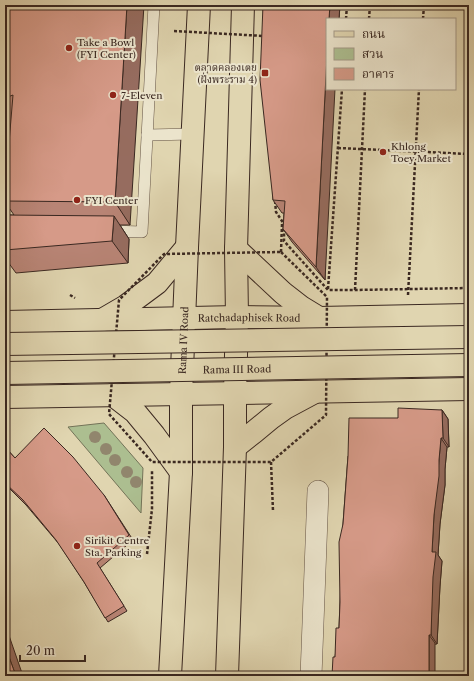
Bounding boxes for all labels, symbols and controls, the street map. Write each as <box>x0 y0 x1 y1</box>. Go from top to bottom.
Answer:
legend <box>326 18 456 90</box>
text: ถนน <box>362 26 385 41</box>
place label: Take a Bowl (FYI Center) <box>77 36 136 61</box>
marker: Take a Bowl (FYI Center) <box>64 43 74 53</box>
text: สวน <box>362 46 384 61</box>
place label: ตลาดคลองเตย (ฝั่งพระราม 4) <box>194 61 257 86</box>
text: อาคาร <box>362 66 394 81</box>
marker: ตลาดคลองเตย (ฝั่งพระราม 4) <box>260 68 270 78</box>
place label: 7-Eleven <box>121 89 163 102</box>
marker: 7-Eleven <box>108 90 118 100</box>
place label: Khlong Toey Market <box>391 140 451 165</box>
marker: Khlong Toey Market <box>378 147 388 157</box>
place label: FYI Center <box>85 194 139 207</box>
marker: FYI Center <box>72 195 82 205</box>
street label: Rama IV Road <box>176 306 192 374</box>
street label: Ratchadaphisek Road <box>197 311 300 325</box>
street label: Rama III Road <box>203 362 271 377</box>
place label: Sirikit Centre Sta. Parking <box>85 534 150 559</box>
marker: Sirikit Centre Sta. Parking <box>72 541 82 551</box>
scale bar <box>20 637 85 663</box>
text: 20 m <box>26 643 55 658</box>

